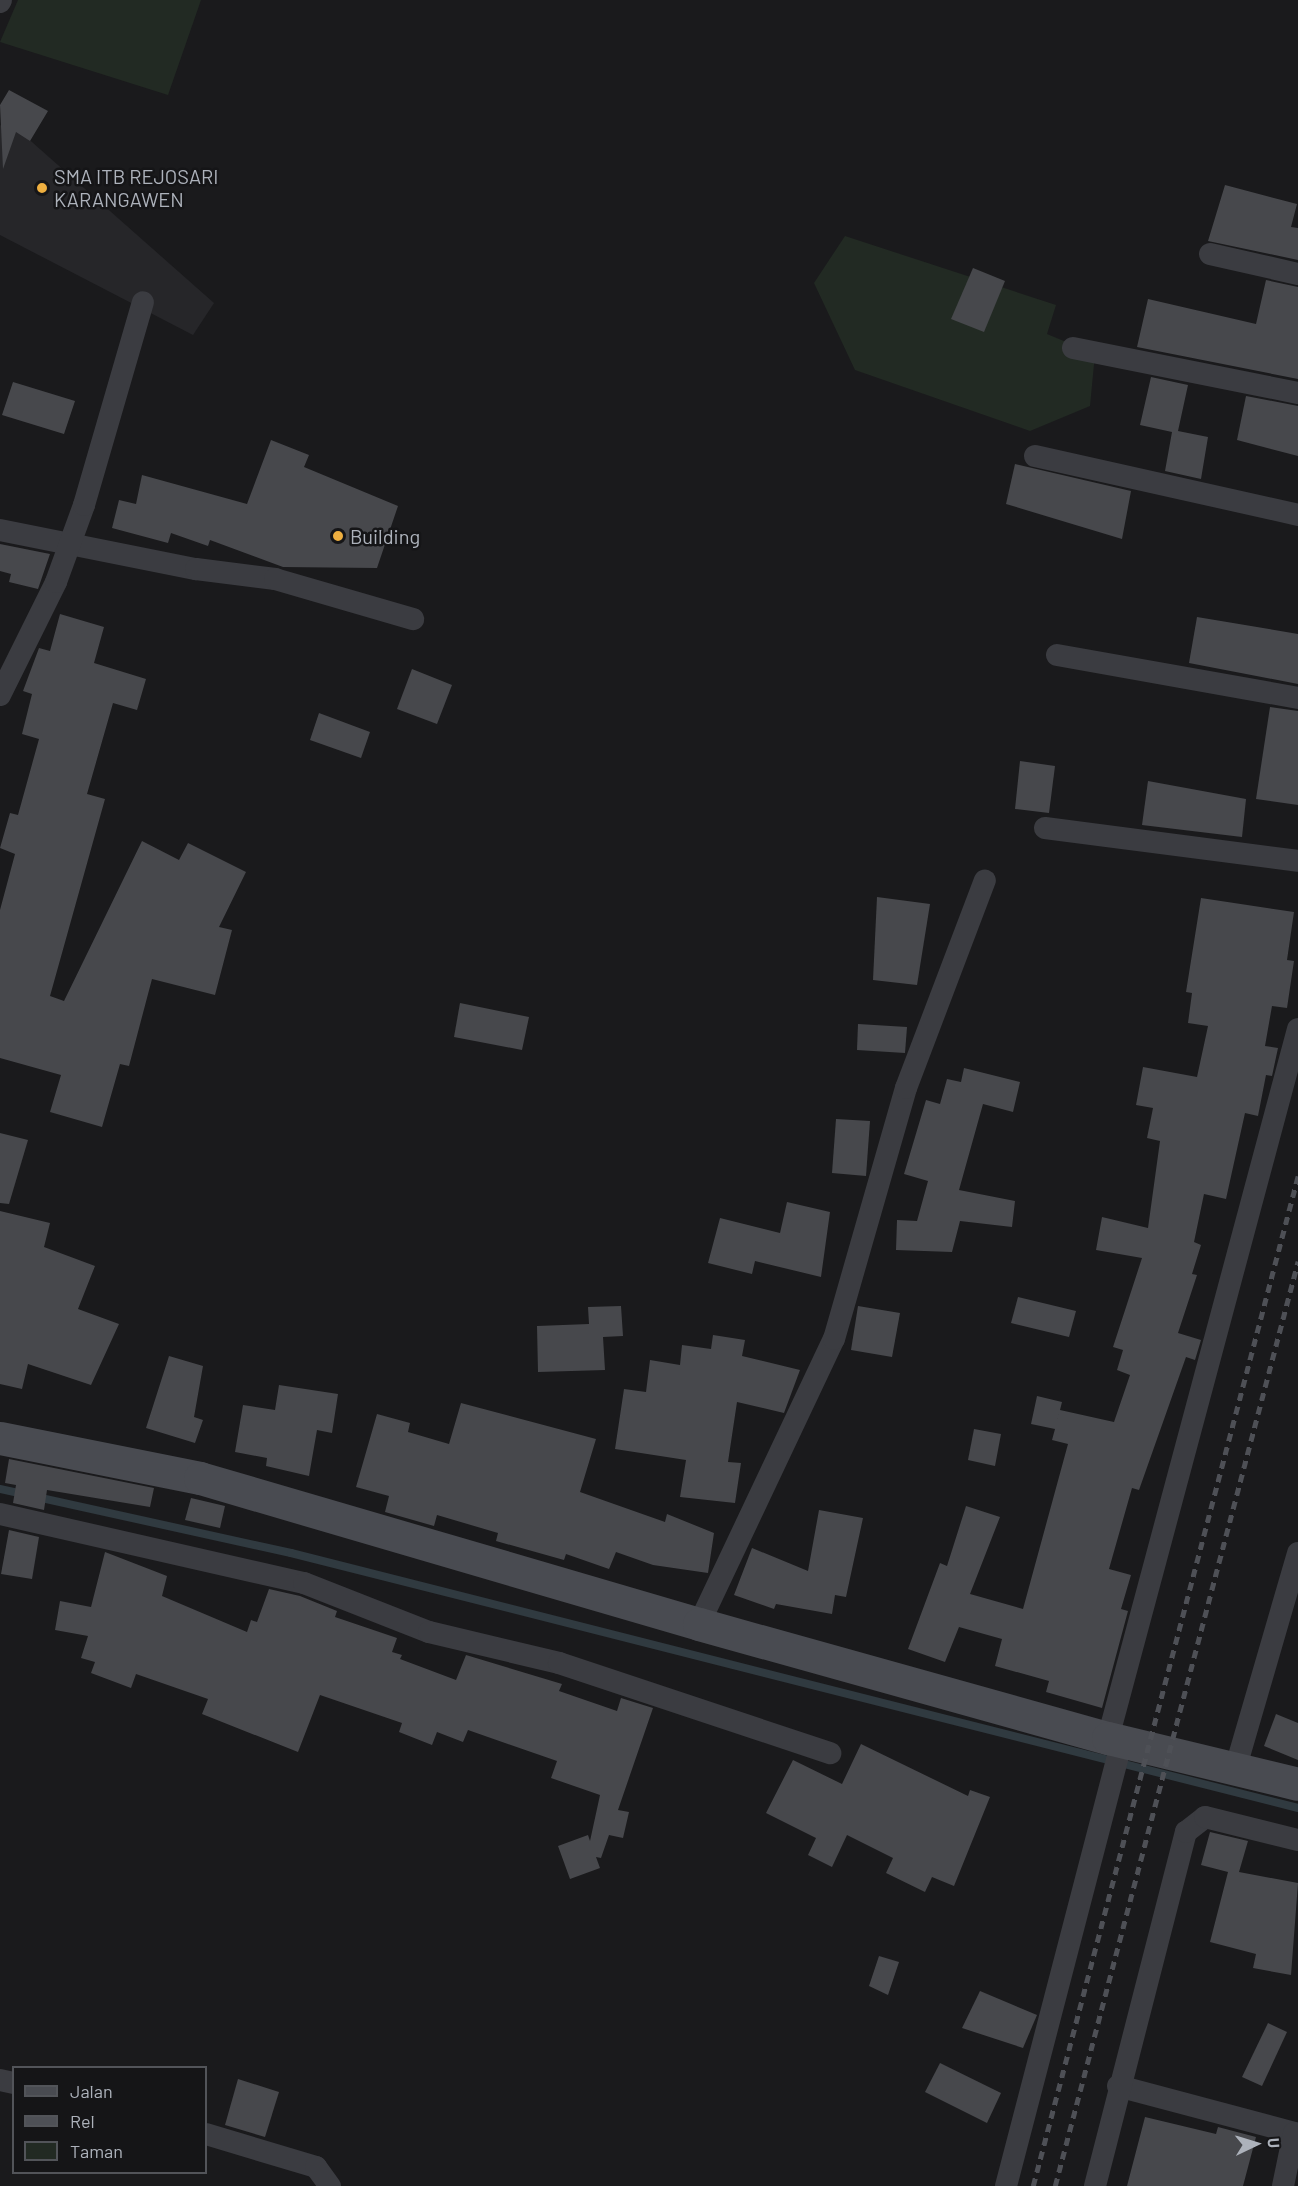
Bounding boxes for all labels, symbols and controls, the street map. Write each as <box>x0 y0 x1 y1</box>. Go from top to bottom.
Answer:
place label: SMA ITB REJOSARI KARANGAWEN <box>54 164 218 211</box>
marker: SMA ITB REJOSARI KARANGAWEN <box>35 181 49 195</box>
place label: Building <box>350 524 420 548</box>
marker: Building <box>331 529 345 543</box>
legend <box>12 2066 207 2174</box>
text: Jalan <box>70 2080 113 2102</box>
text: Rel <box>70 2110 95 2132</box>
north arrow <box>1226 2114 1286 2174</box>
text: U <box>1265 2137 1284 2148</box>
text: Taman <box>70 2140 123 2162</box>

